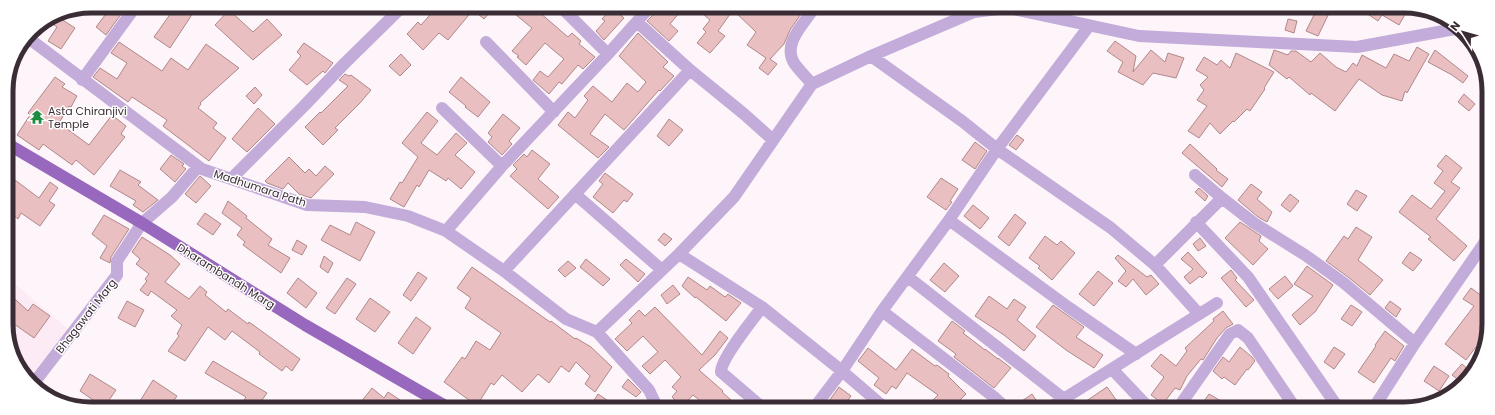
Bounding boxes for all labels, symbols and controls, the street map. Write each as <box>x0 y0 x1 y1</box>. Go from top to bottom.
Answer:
north arrow <box>1443 12 1483 52</box>
text: N <box>1446 18 1464 34</box>
place label: Asta Chiranjivi Temple <box>48 103 127 132</box>
temple icon: Asta Chiranjivi Temple <box>29 109 45 125</box>
street label: Madhumara Path <box>212 165 308 211</box>
street label: Dharambandh Marg <box>174 239 278 313</box>
street label: Bhagawati Marg <box>52 275 120 357</box>

